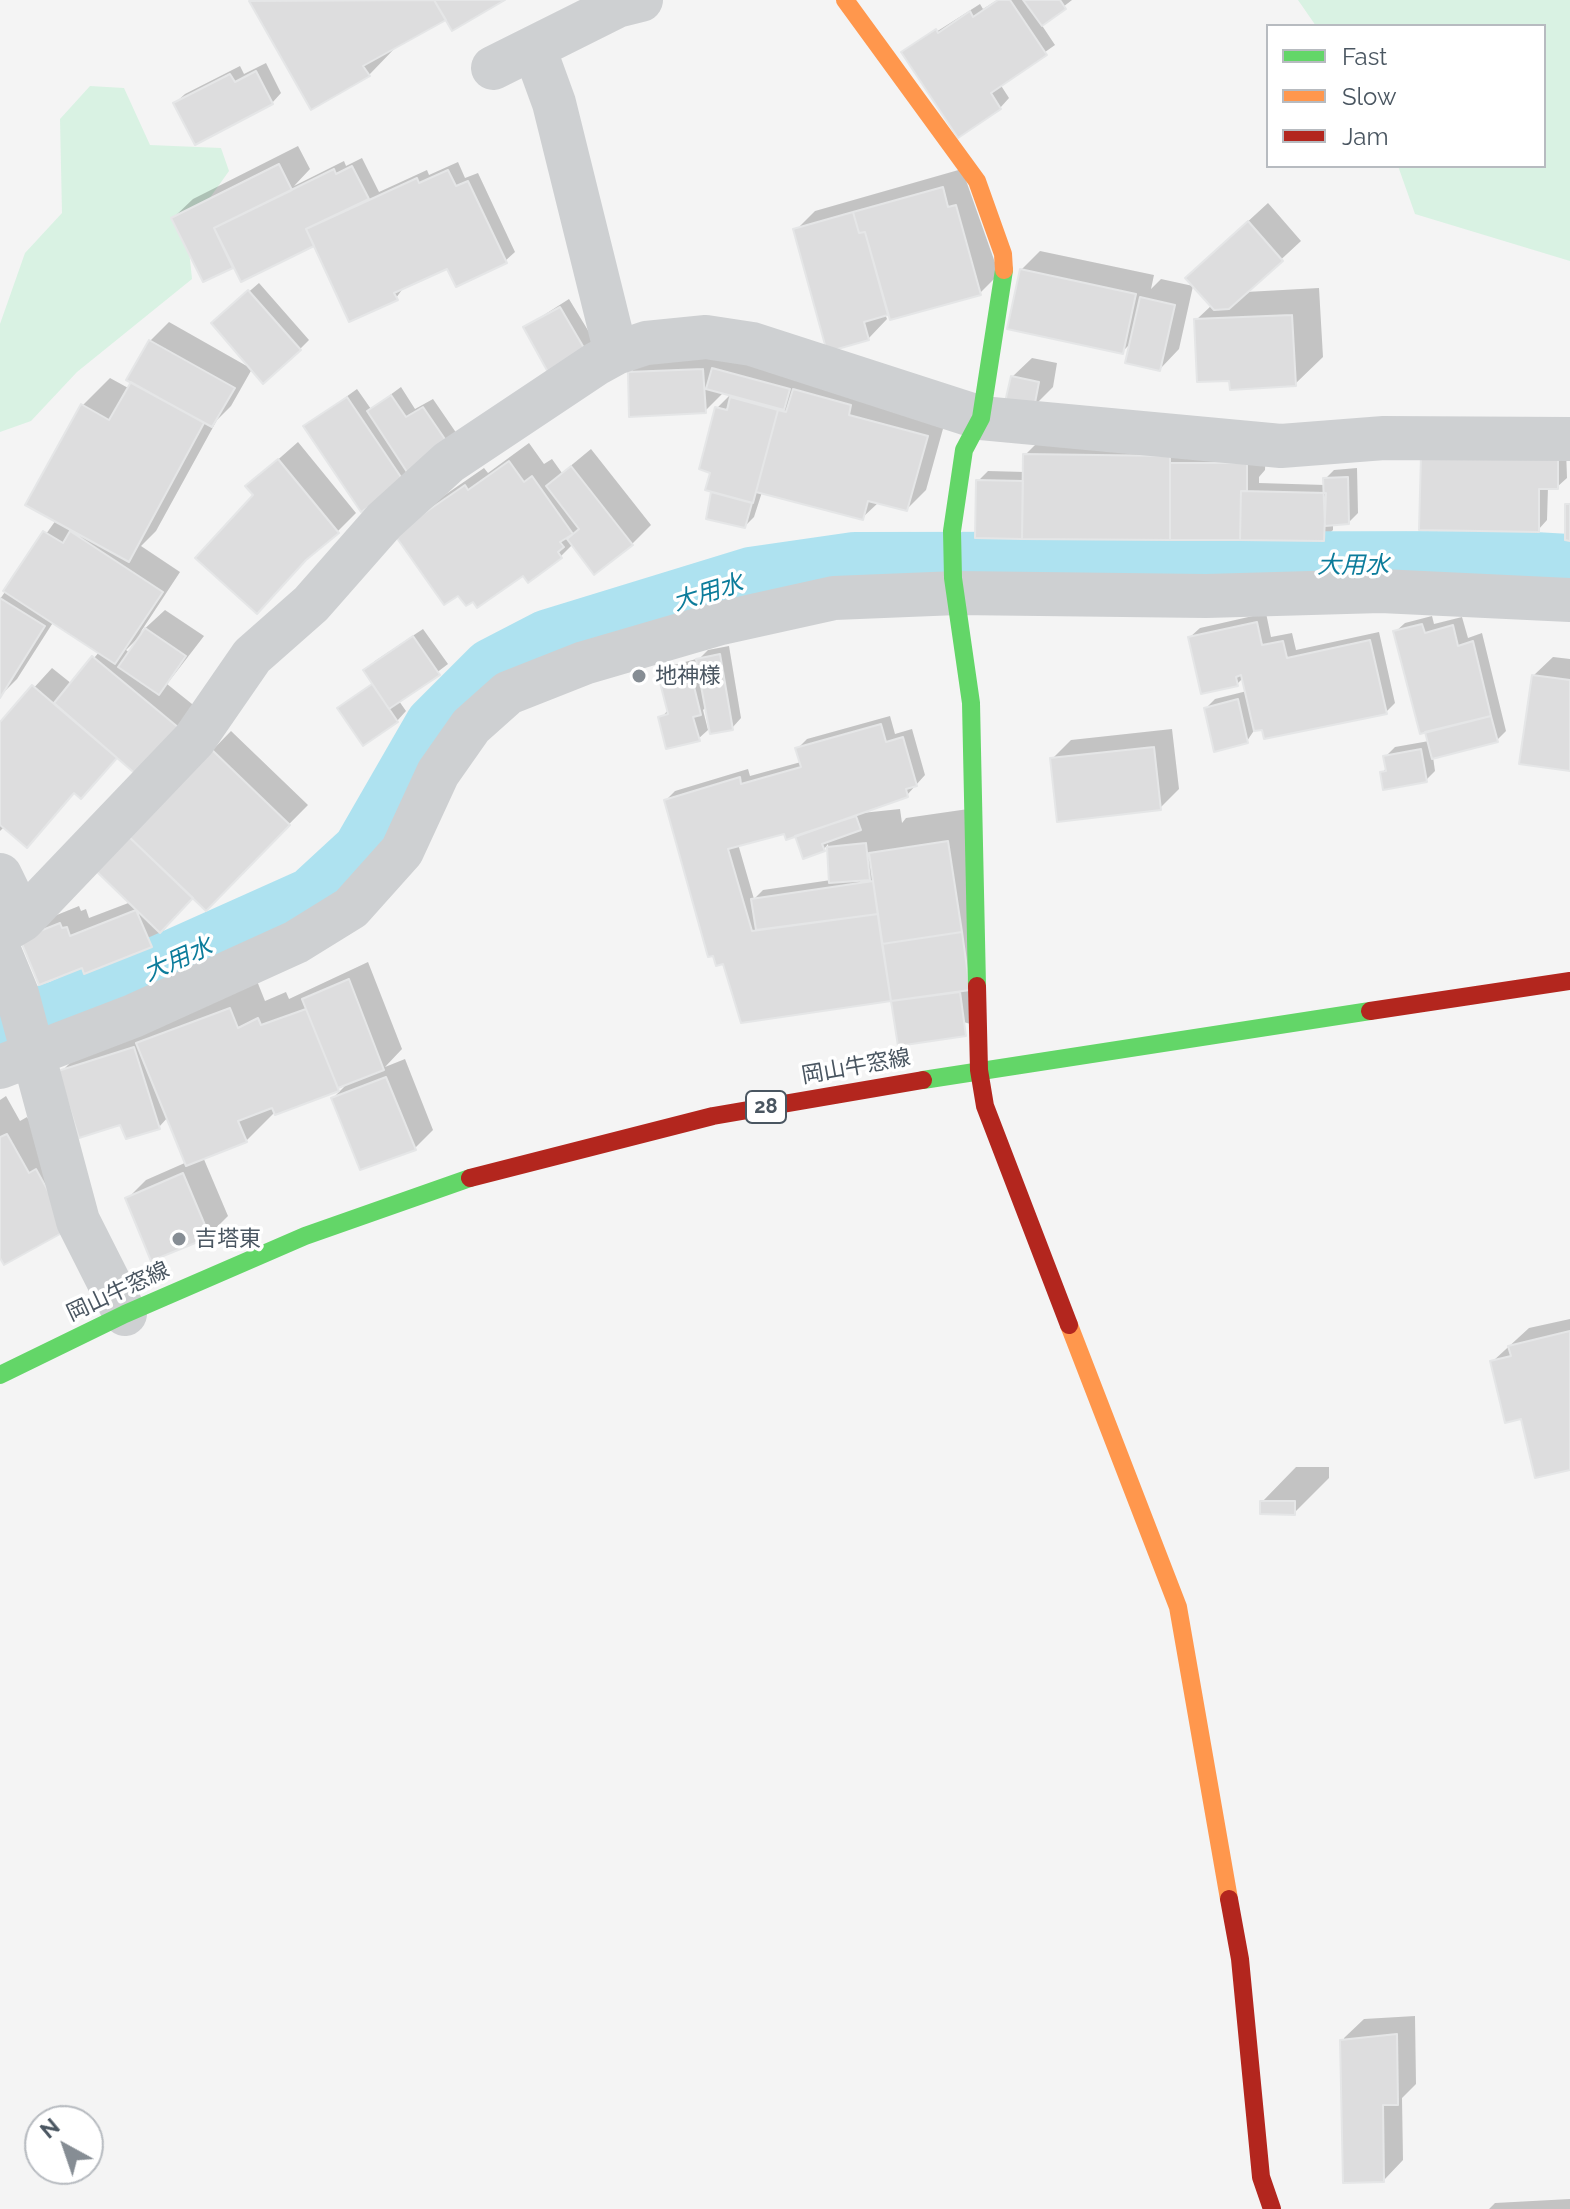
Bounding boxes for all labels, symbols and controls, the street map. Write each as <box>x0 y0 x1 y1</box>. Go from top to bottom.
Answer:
legend <box>1266 24 1546 168</box>
text: Fast <box>1342 42 1387 71</box>
text: Slow <box>1342 82 1396 111</box>
text: Jam <box>1342 122 1388 151</box>
water label: 大用水 <box>1317 552 1389 580</box>
water label: 大用水 <box>669 569 747 617</box>
place label: 地神様 <box>655 663 721 689</box>
marker: 地神様 <box>630 667 648 685</box>
water label: 大用水 <box>139 932 217 988</box>
street label: 岡山牛窓線 <box>800 1044 912 1090</box>
road number: 28 <box>746 1091 786 1123</box>
place label: 吉塔東 <box>195 1226 261 1252</box>
marker: 吉塔東 <box>170 1230 188 1248</box>
street label: 岡山牛窓線 <box>63 1257 173 1327</box>
north arrow <box>24 2105 104 2185</box>
text: N <box>35 2113 65 2144</box>

